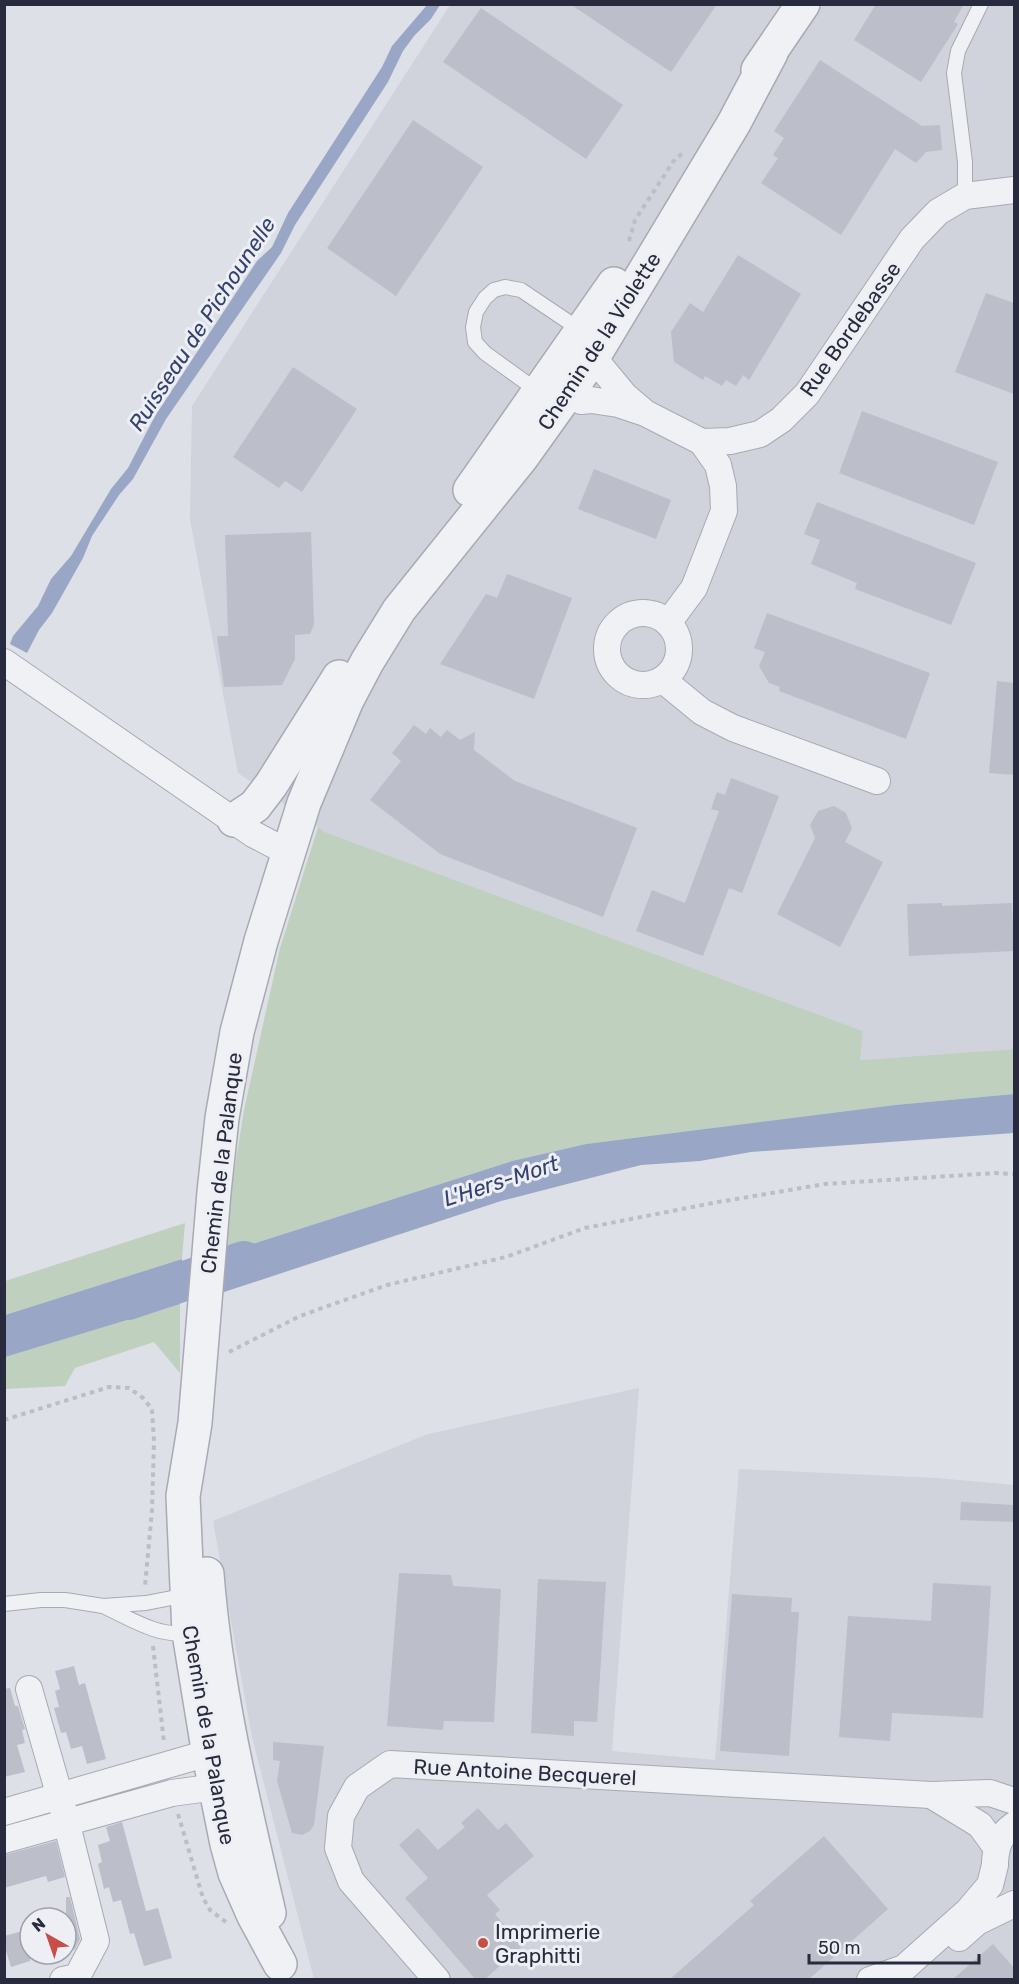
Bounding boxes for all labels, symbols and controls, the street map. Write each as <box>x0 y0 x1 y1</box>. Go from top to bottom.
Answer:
water label: Ruisseau de Pichounelle <box>123 212 281 436</box>
street label: Chemin de la Violette <box>532 248 666 434</box>
street label: Rue Bordebasse <box>794 257 906 401</box>
street label: Chemin de la Palanque <box>195 1051 247 1275</box>
water label: L'Hers-Mort <box>440 1150 563 1212</box>
street label: Chemin de la Palanque <box>177 1623 241 1847</box>
street label: Rue Antoine Becquerel <box>413 1754 637 1790</box>
north arrow <box>18 1906 78 1966</box>
text: N <box>28 1914 49 1936</box>
place label: Imprimerie Graphitti <box>495 1919 600 1968</box>
scale bar <box>809 1927 978 1965</box>
marker: Imprimerie Graphitti <box>476 1936 490 1950</box>
text: 50 m <box>818 1937 861 1959</box>

